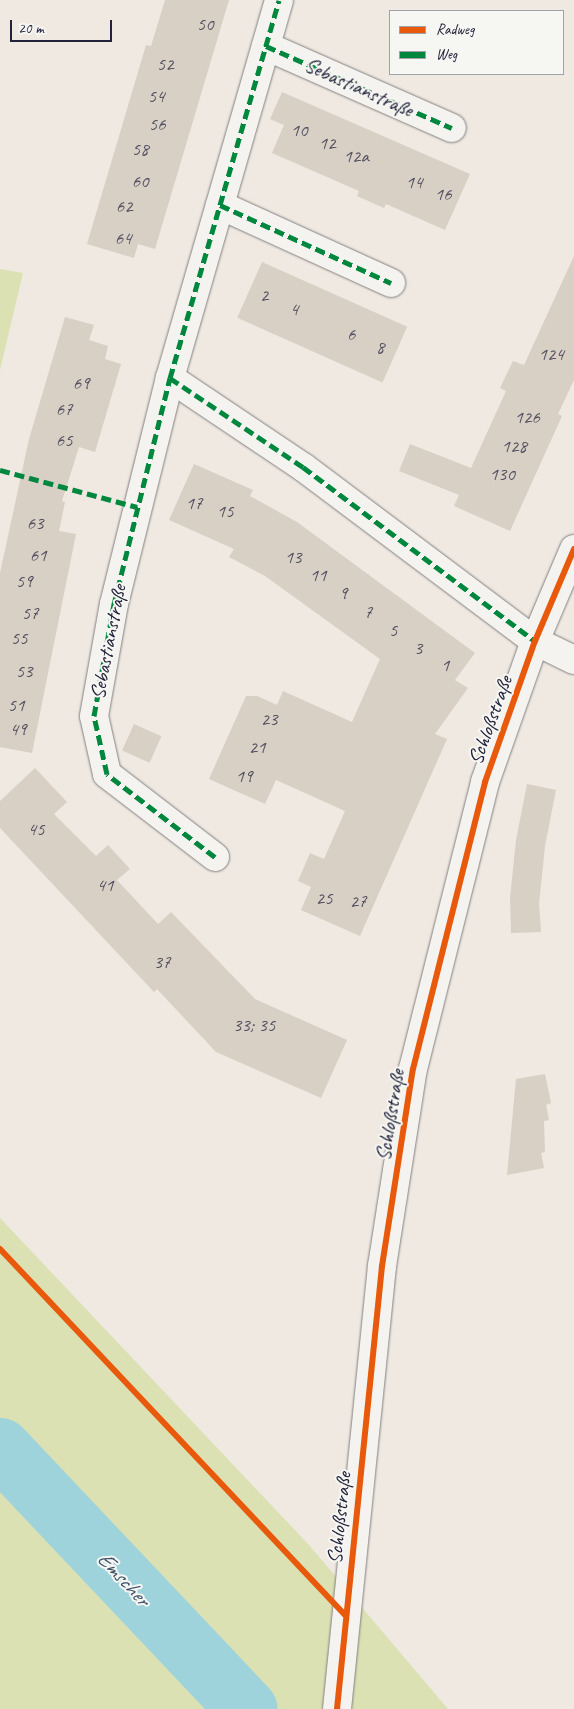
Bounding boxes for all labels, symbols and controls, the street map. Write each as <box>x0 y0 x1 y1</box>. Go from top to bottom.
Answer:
scale bar <box>12 10 115 42</box>
legend <box>389 10 564 75</box>
house number: 50 <box>196 14 214 36</box>
text: 20 m <box>18 19 44 38</box>
text: Radweg <box>436 20 474 39</box>
text: Weg <box>436 45 457 64</box>
street label: Sebastianstraße <box>301 52 417 122</box>
house number: 52 <box>156 54 174 76</box>
house number: 54 <box>147 86 165 108</box>
house number: 56 <box>148 114 166 136</box>
house number: 10 <box>290 120 308 142</box>
house number: 12 <box>318 133 336 155</box>
house number: 58 <box>131 139 149 161</box>
house number: 12a <box>343 146 369 168</box>
house number: 60 <box>131 171 149 193</box>
house number: 14 <box>405 172 423 194</box>
house number: 16 <box>434 184 452 206</box>
house number: 62 <box>115 196 133 218</box>
house number: 64 <box>114 228 132 250</box>
house number: 2 <box>260 285 268 307</box>
house number: 4 <box>290 299 298 321</box>
house number: 6 <box>347 324 355 346</box>
house number: 8 <box>376 337 384 359</box>
house number: 124 <box>538 344 564 366</box>
house number: 69 <box>72 373 90 395</box>
house number: 67 <box>55 399 73 421</box>
house number: 126 <box>514 407 540 429</box>
house number: 65 <box>55 430 73 452</box>
house number: 128 <box>501 436 527 458</box>
house number: 130 <box>489 464 515 486</box>
house number: 17 <box>185 493 203 515</box>
house number: 15 <box>216 501 234 523</box>
house number: 63 <box>26 513 44 535</box>
house number: 61 <box>29 545 47 567</box>
house number: 13 <box>284 547 302 569</box>
house number: 11 <box>309 565 327 587</box>
house number: 59 <box>15 571 33 593</box>
street label: Sebastianstraße <box>85 583 131 701</box>
house number: 9 <box>339 583 347 605</box>
house number: 7 <box>364 602 372 624</box>
house number: 57 <box>21 603 39 625</box>
house number: 5 <box>389 620 397 642</box>
house number: 55 <box>10 628 28 650</box>
house number: 3 <box>414 638 422 660</box>
house number: 1 <box>441 655 449 677</box>
house number: 53 <box>15 661 33 683</box>
street label: Schloßstraße <box>462 672 518 768</box>
house number: 51 <box>7 695 25 717</box>
house number: 23 <box>260 709 278 731</box>
house number: 49 <box>9 719 27 741</box>
house number: 21 <box>248 737 266 759</box>
house number: 19 <box>235 766 253 788</box>
house number: 45 <box>27 819 45 841</box>
house number: 41 <box>96 875 114 897</box>
house number: 25 <box>315 888 333 910</box>
house number: 27 <box>349 891 367 913</box>
house number: 37 <box>153 952 171 974</box>
house number: 33; 35 <box>233 1015 275 1037</box>
street label: Schloßstraße <box>370 1068 410 1162</box>
street label: Schloßstraße <box>322 1471 356 1565</box>
water label: Emscher <box>91 1546 155 1612</box>

